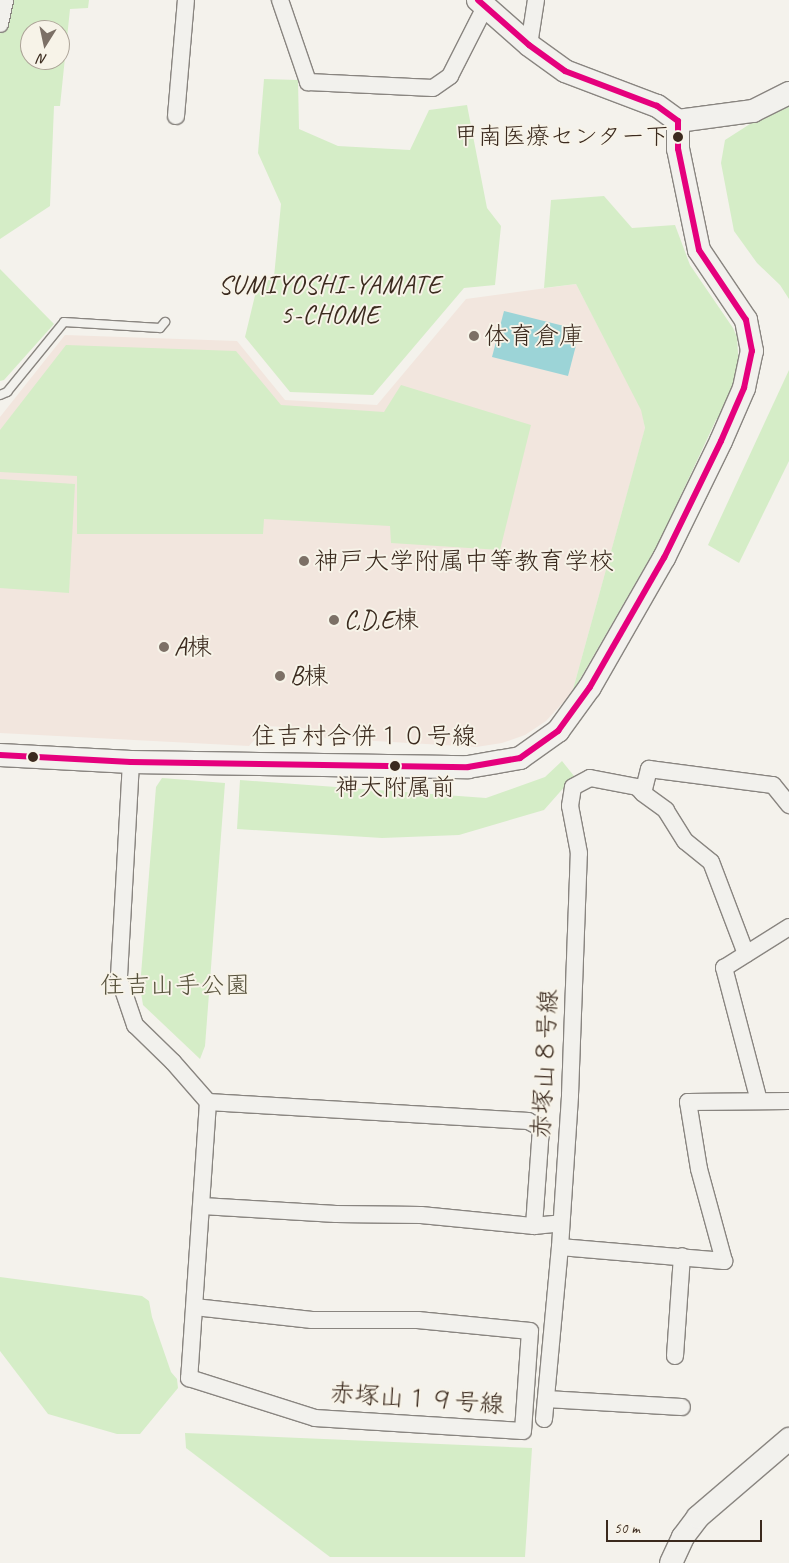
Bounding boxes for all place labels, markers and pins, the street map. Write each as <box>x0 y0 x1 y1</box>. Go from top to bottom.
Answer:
place label: 甲南医療センター下 <box>453 123 669 151</box>
marker: 甲南医療センター下 <box>673 132 683 142</box>
place label: 体育倉庫 <box>484 321 584 351</box>
marker: 体育倉庫 <box>468 330 480 342</box>
place label: 神戸大学附属中等教育学校 <box>314 546 614 576</box>
marker: 神戸大学附属中等教育学校 <box>298 555 310 567</box>
place label: C,D,E棟 <box>344 605 418 635</box>
marker: C,D,E棟 <box>328 614 340 626</box>
place label: A棟 <box>174 632 212 662</box>
marker: A棟 <box>158 641 170 653</box>
place label: B棟 <box>290 661 328 691</box>
marker: B棟 <box>274 670 286 682</box>
unlabelled marker <box>28 752 38 762</box>
marker: 神大附属前 <box>390 761 400 771</box>
place label: 神大附属前 <box>335 774 455 802</box>

